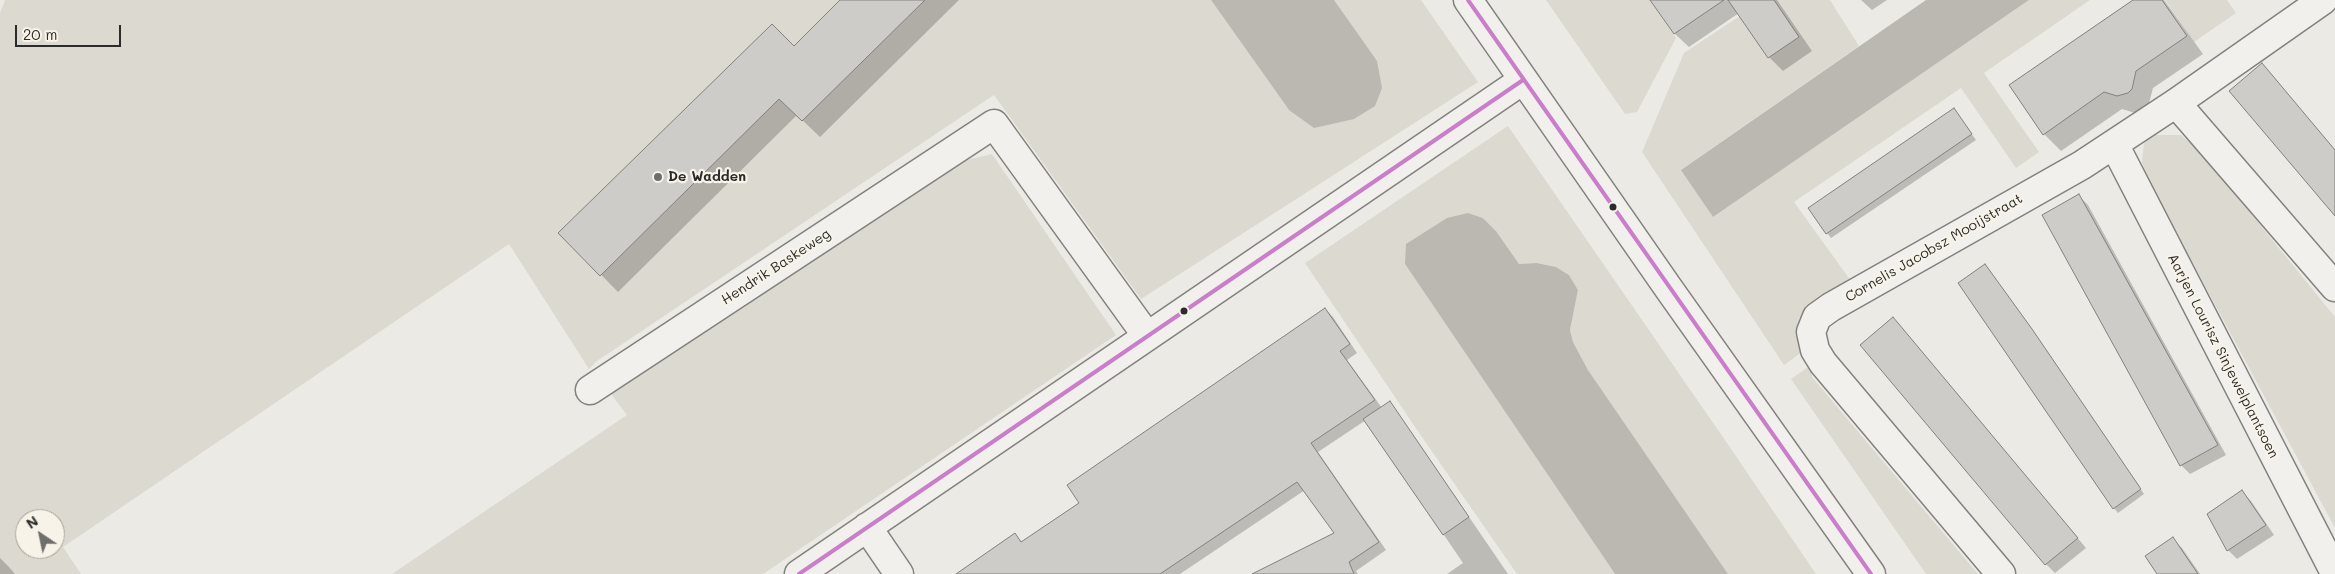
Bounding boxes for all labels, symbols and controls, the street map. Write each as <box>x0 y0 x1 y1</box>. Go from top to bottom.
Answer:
scale bar <box>18 15 124 47</box>
text: 20 m <box>23 24 57 44</box>
place label: De Wadden <box>668 169 746 185</box>
marker: De Wadden <box>652 171 664 183</box>
street label: Cornelis Jacobsz Mooijstraat <box>1842 190 2026 306</box>
unlabelled marker <box>1608 202 1618 212</box>
street label: Hendrik Baskeweg <box>718 226 834 308</box>
street label: Aarjen Lourisz Sinjewelplantsoen <box>2164 251 2282 461</box>
unlabelled marker <box>1179 306 1189 316</box>
north arrow <box>15 509 65 559</box>
text: N <box>22 511 42 533</box>

